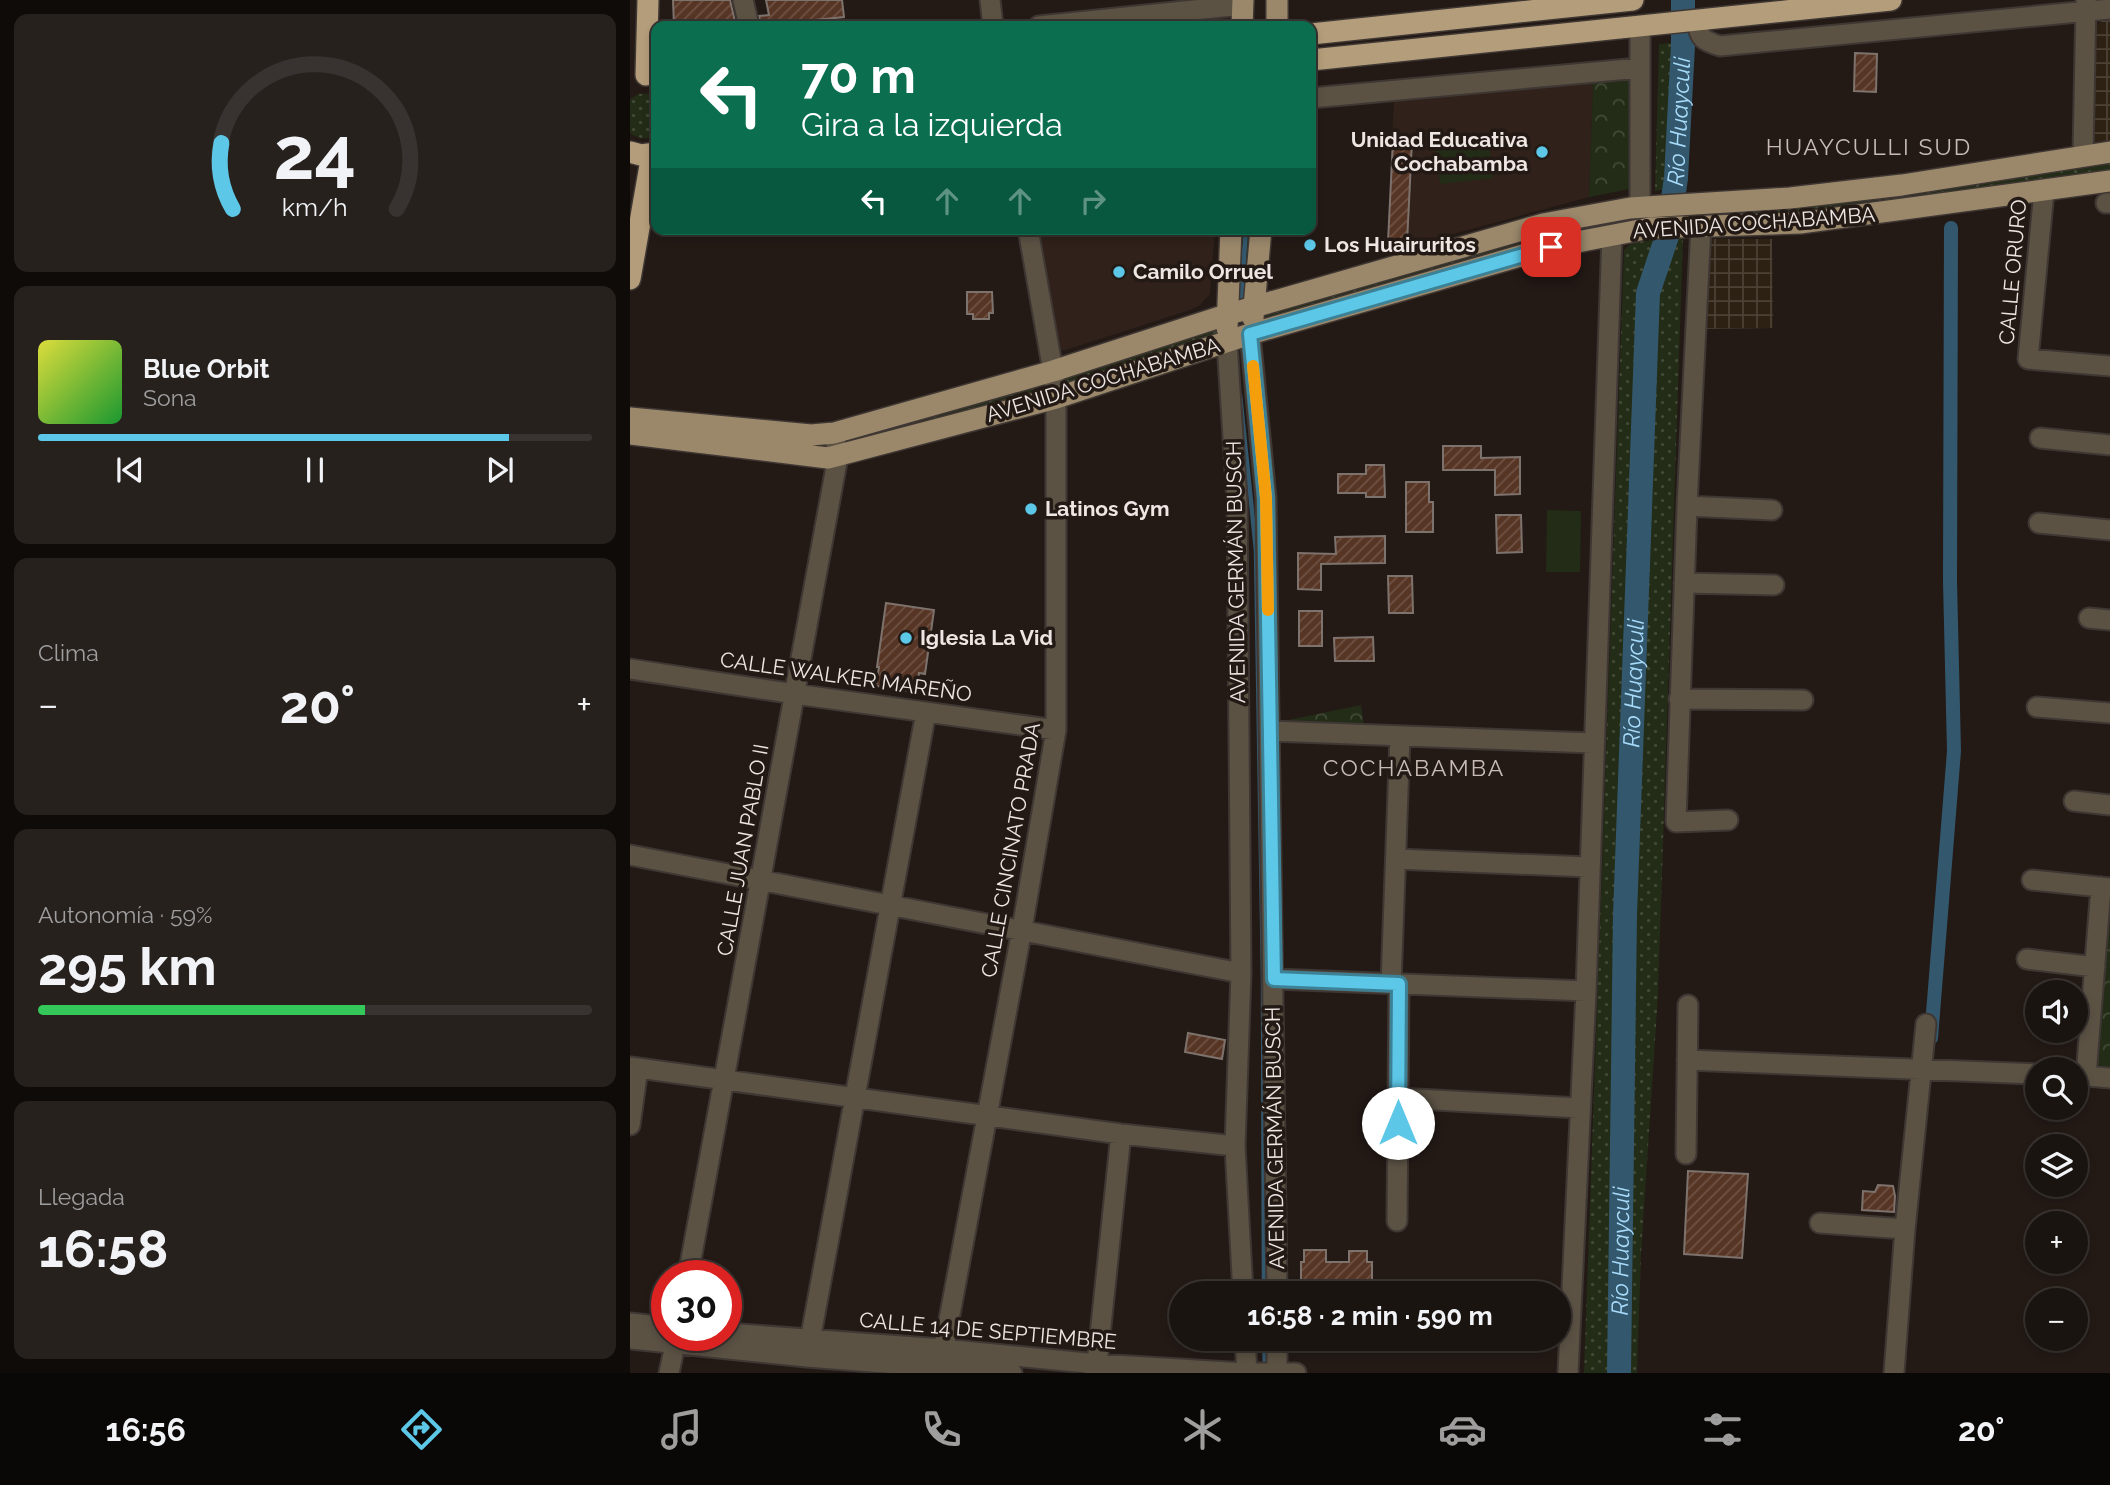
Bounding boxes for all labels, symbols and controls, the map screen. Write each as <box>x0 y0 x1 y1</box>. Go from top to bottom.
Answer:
text: 70 m <box>801 47 916 104</box>
icon: left <box>686 49 777 140</box>
water label: Río Huayculi <box>1661 55 1695 187</box>
text: Gira a la izquierda <box>801 106 1063 143</box>
text: 24 <box>274 111 356 196</box>
place label: Unidad Educativa Cochabamba <box>1351 127 1528 176</box>
district label: HUAYCULLI SUD <box>1766 133 1972 160</box>
marker: Unidad Educativa Cochabamba <box>1534 144 1550 160</box>
icon: left <box>855 182 893 220</box>
icon: ahead <box>928 182 966 220</box>
icon: ahead <box>1001 182 1039 220</box>
icon: right <box>1074 182 1112 220</box>
text: km/h <box>282 192 348 222</box>
street label: CALLE ORURO <box>1994 198 2031 346</box>
street label: AVENIDA COCHABAMBA <box>1632 202 1876 243</box>
pin <box>1521 217 1581 277</box>
icon: arrive <box>1532 228 1570 266</box>
place label: Los Huairuritos <box>1324 232 1476 257</box>
marker: Los Huairuritos <box>1302 237 1318 253</box>
place label: Camilo Orruel <box>1133 259 1273 284</box>
marker: Camilo Orruel <box>1111 264 1127 280</box>
street label: AVENIDA COCHABAMBA <box>983 332 1223 427</box>
text: Blue Orbit <box>143 354 270 384</box>
text: Sona <box>143 384 197 411</box>
street label: AVENIDA GERMÁN BUSCH <box>1221 440 1250 704</box>
icon: previous <box>111 451 149 489</box>
icon: pause <box>296 451 334 489</box>
icon: next <box>481 451 519 489</box>
place label: Latinos Gym <box>1045 496 1170 521</box>
marker: Latinos Gym <box>1023 501 1039 517</box>
water label: Río Huayculi <box>1617 617 1649 748</box>
place label: Iglesia La Vid <box>920 625 1053 650</box>
marker: Iglesia La Vid <box>898 630 914 646</box>
text: Clima <box>38 639 99 666</box>
street label: CALLE WALKER MAREÑO <box>719 646 974 707</box>
text: 20° <box>280 674 355 735</box>
text: − <box>38 682 58 727</box>
text: + <box>576 682 592 727</box>
street label: CALLE CINCINATO PRADA <box>976 720 1045 979</box>
street label: CALLE JUAN PABLO II <box>712 742 773 958</box>
district label: COCHABAMBA <box>1323 754 1505 781</box>
text: Autonomía · 59% <box>38 901 212 928</box>
text: 295 km <box>38 936 217 997</box>
map controls <box>2025 980 2088 1351</box>
button: sound <box>2025 980 2088 1043</box>
street label: AVENIDA GERMÁN BUSCH <box>1260 1006 1289 1270</box>
button: search <box>2025 1057 2088 1120</box>
position arrow <box>1361 1086 1435 1160</box>
button: layers <box>2025 1134 2088 1197</box>
text: Llegada <box>38 1183 125 1210</box>
water label: Río Huayculi <box>1606 1185 1634 1315</box>
button: + <box>2025 1211 2088 1274</box>
text: 16:58 <box>38 1218 168 1279</box>
speed limit sign: 30 <box>651 1260 742 1351</box>
button: − <box>2025 1288 2088 1351</box>
text: 16:58 · 2 min · 590 m <box>1247 1301 1493 1331</box>
street label: CALLE 14 DE SEPTIEMBRE <box>858 1307 1118 1354</box>
icon: directions <box>397 1405 446 1454</box>
icon: music <box>657 1405 706 1454</box>
icon: phone <box>917 1405 966 1454</box>
icon: climate <box>1178 1405 1227 1454</box>
icon: car <box>1438 1405 1487 1454</box>
icon: filters <box>1698 1405 1747 1454</box>
text: 16:56 <box>106 1411 186 1448</box>
text: 20° <box>1958 1411 2004 1448</box>

